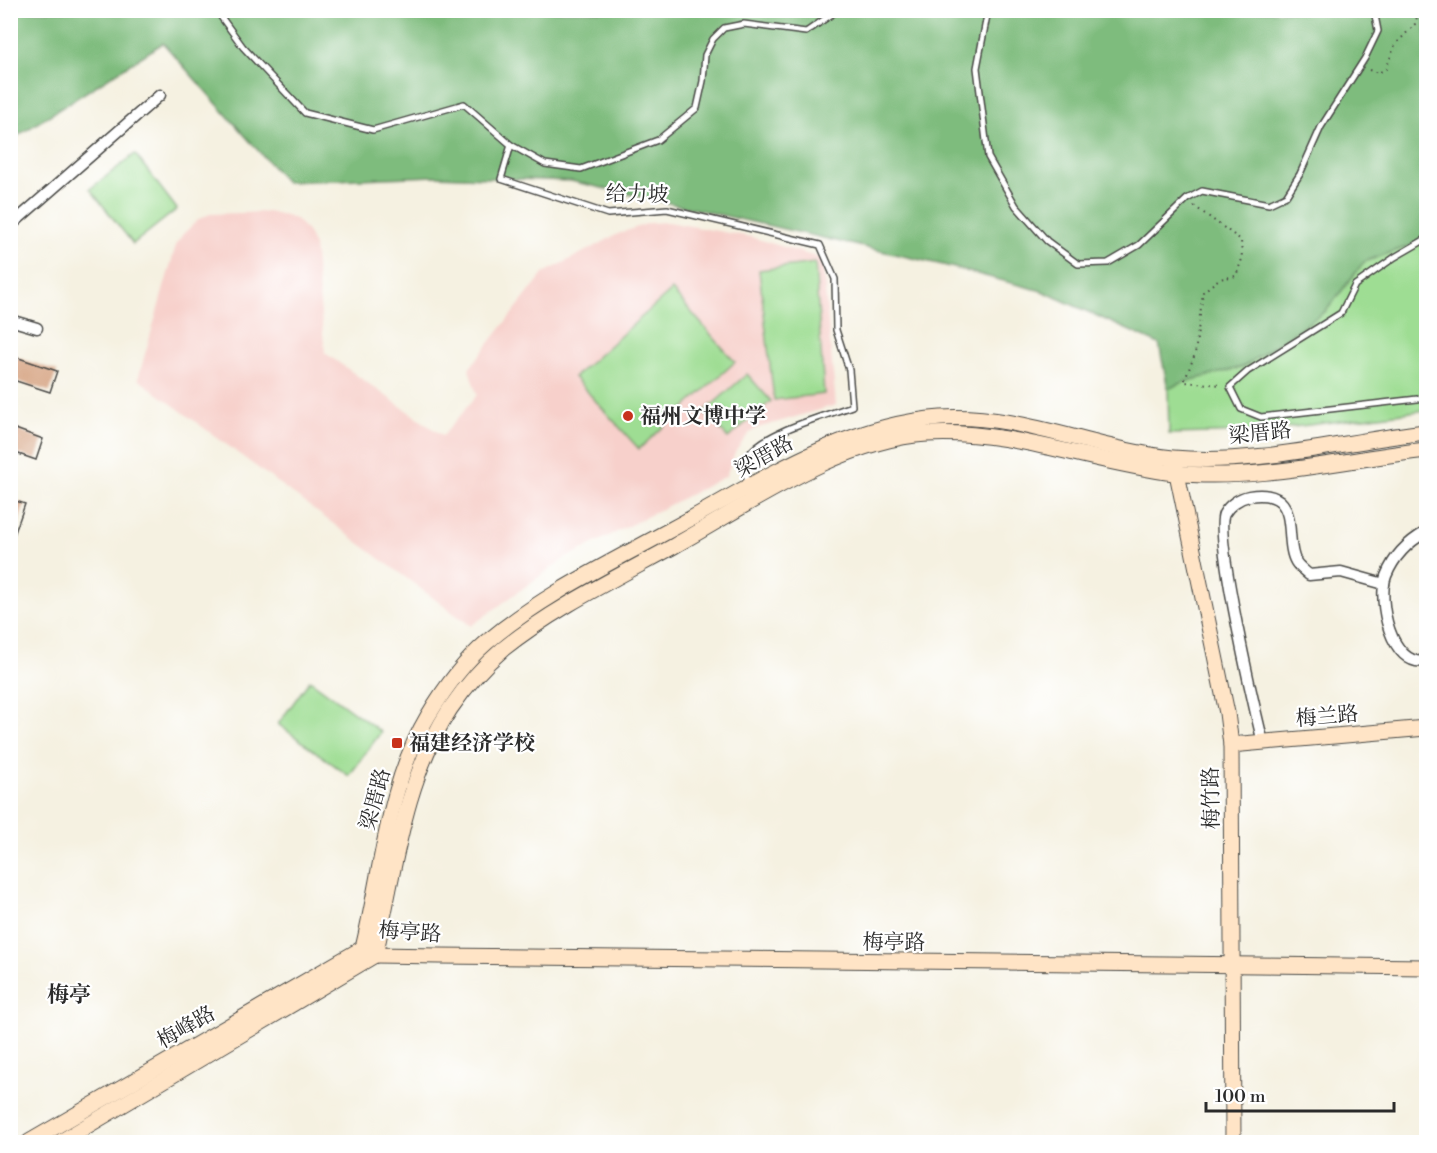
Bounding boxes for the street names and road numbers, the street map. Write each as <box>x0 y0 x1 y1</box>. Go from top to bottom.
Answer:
street label: 给力坡 <box>605 181 669 209</box>
street label: 梁厝路 <box>1227 418 1293 450</box>
street label: 梁厝路 <box>731 430 798 484</box>
street label: 梅兰路 <box>1295 701 1360 733</box>
street label: 梁厝路 <box>355 765 397 833</box>
street label: 梅竹路 <box>1198 766 1226 830</box>
street label: 梅亭路 <box>378 918 442 948</box>
street label: 梅亭路 <box>863 930 926 956</box>
street label: 梅峰路 <box>153 1001 220 1055</box>

